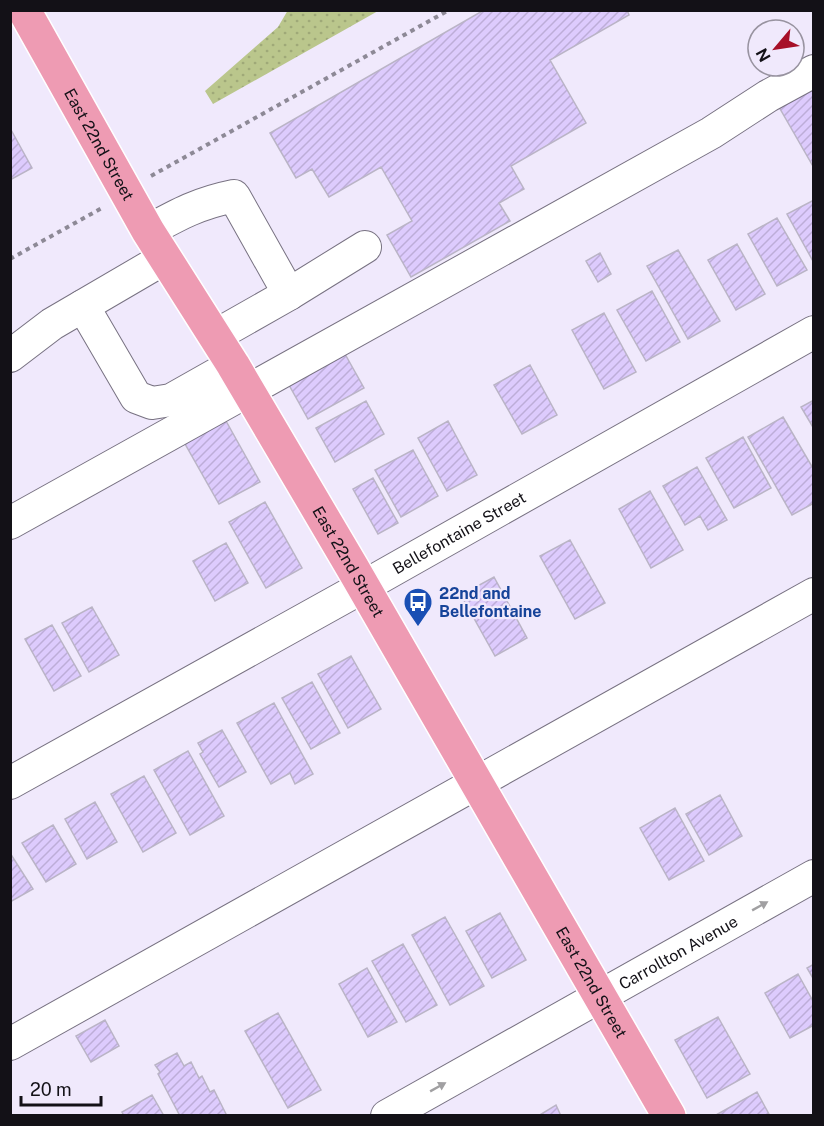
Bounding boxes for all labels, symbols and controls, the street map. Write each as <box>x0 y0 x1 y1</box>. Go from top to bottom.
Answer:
north arrow <box>746 18 806 78</box>
text: N <box>752 45 775 65</box>
street label: East 22nd Street <box>60 85 138 204</box>
street label: Bellefontaine Street <box>389 488 529 578</box>
street label: East 22nd Street <box>308 503 388 621</box>
place label: 22nd and Bellefontaine <box>439 584 542 621</box>
bus stop icon: 22nd and Bellefontaine <box>402 586 434 628</box>
one-way arrow <box>752 901 769 911</box>
street label: Carrollton Avenue <box>616 912 741 994</box>
street label: East 22nd Street <box>552 923 631 1041</box>
scale bar <box>21 1069 100 1107</box>
text: 20 m <box>30 1079 72 1100</box>
one-way arrow <box>430 1082 447 1092</box>

